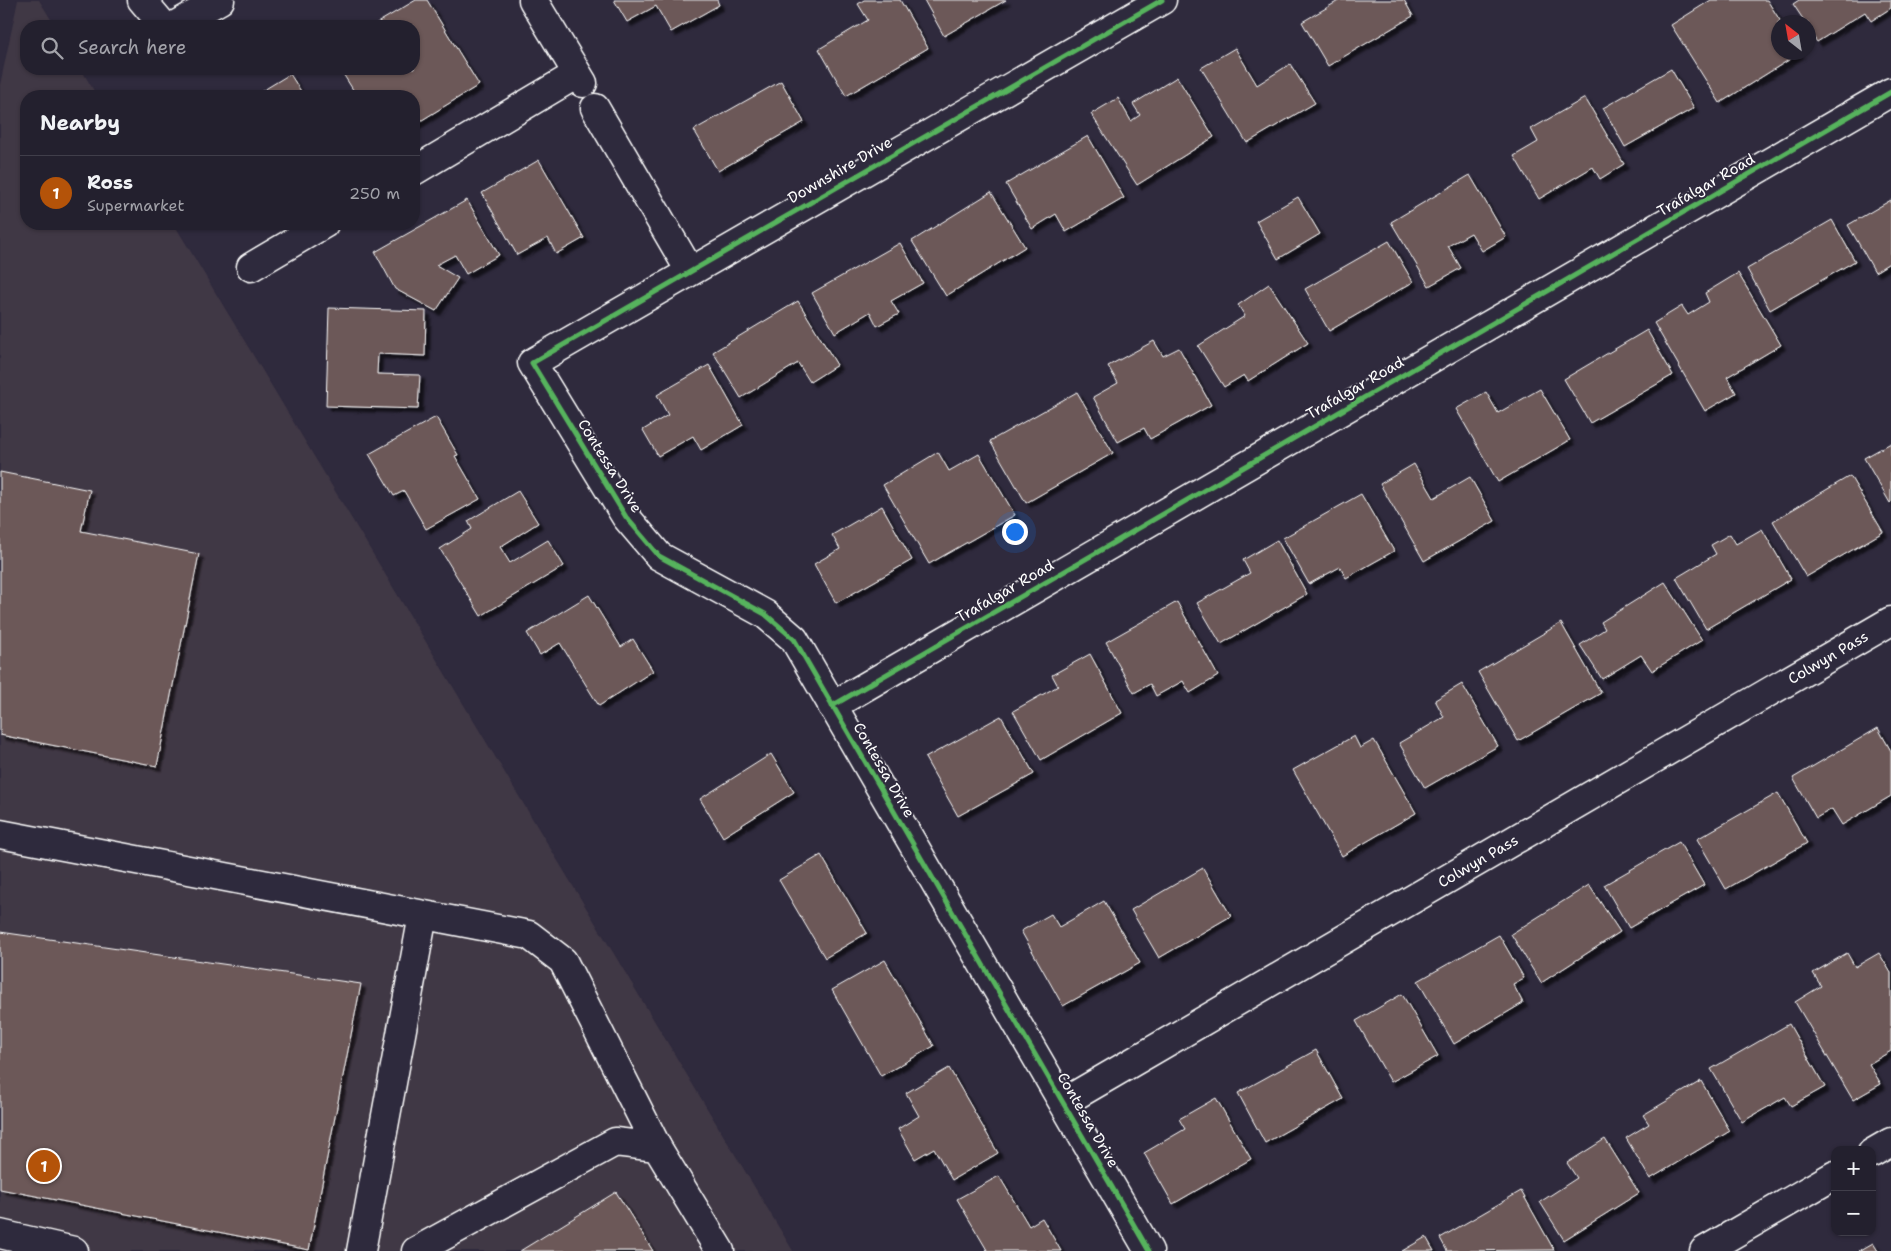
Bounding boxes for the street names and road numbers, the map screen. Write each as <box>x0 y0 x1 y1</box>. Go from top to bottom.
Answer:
street label: Downshire Drive <box>784 132 896 208</box>
street label: Trafalgar Road <box>1654 149 1759 221</box>
street label: Trafalgar Road <box>1303 352 1408 424</box>
street label: Contessa Drive <box>573 415 647 517</box>
street label: Trafalgar Road <box>953 555 1058 627</box>
street label: Colwyn Pass <box>1784 626 1872 689</box>
street label: Contessa Drive <box>849 719 919 821</box>
street label: Colwyn Pass <box>1434 830 1522 892</box>
street label: Contessa Drive <box>1053 1069 1123 1171</box>

